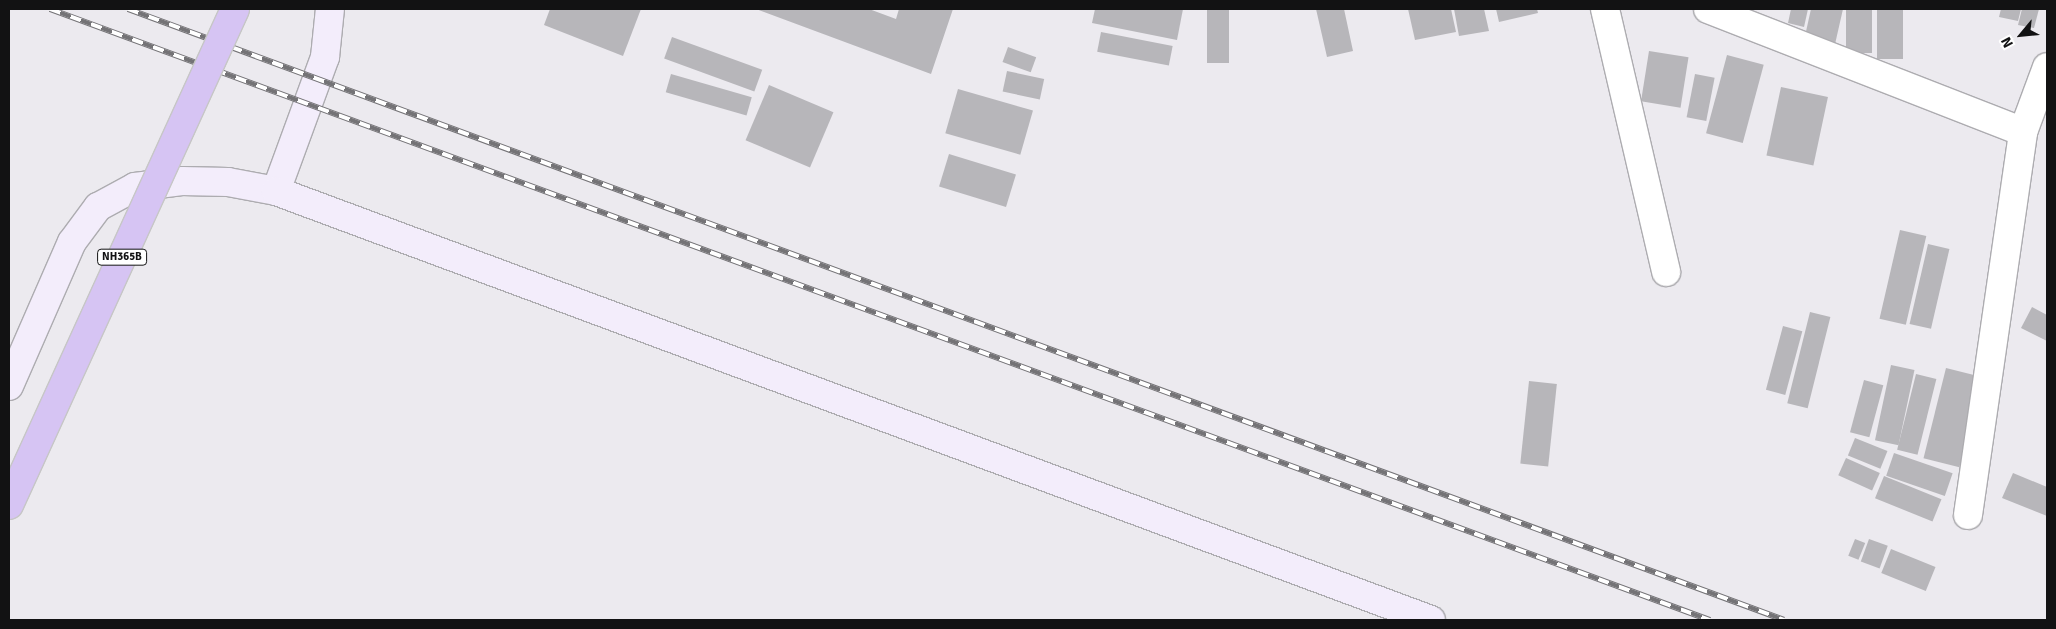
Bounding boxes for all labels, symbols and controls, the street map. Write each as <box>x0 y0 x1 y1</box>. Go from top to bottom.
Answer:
north arrow <box>1996 10 2046 60</box>
text: N <box>1998 34 2017 51</box>
road number: NH365B <box>97 248 147 266</box>

